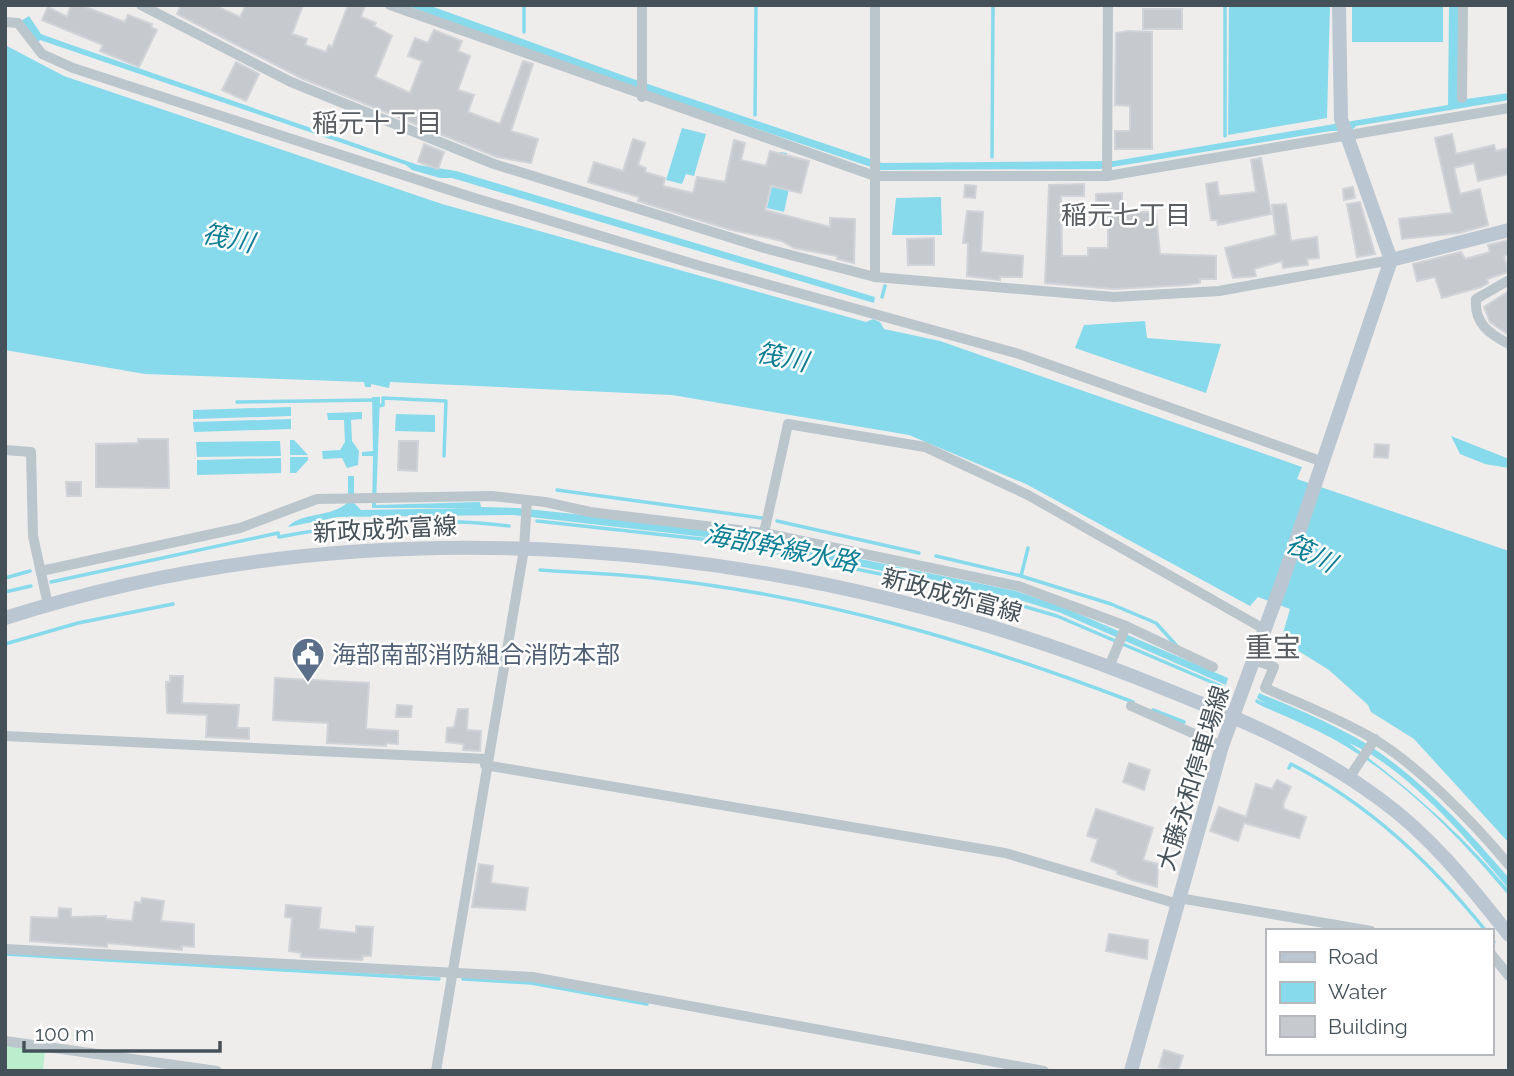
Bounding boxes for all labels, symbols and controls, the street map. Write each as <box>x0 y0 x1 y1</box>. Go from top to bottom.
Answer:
district label: 稲元十丁目 <box>312 108 442 138</box>
district label: 稲元七丁目 <box>1061 200 1191 230</box>
water label: 筏川 <box>199 218 259 259</box>
water label: 筏川 <box>753 337 813 378</box>
street label: 新政成弥富線 <box>312 511 458 547</box>
water label: 海部幹線水路 <box>702 518 862 578</box>
water label: 筏川 <box>1281 528 1344 580</box>
street label: 新政成弥富線 <box>879 562 1025 628</box>
district label: 重宝 <box>1245 631 1301 664</box>
public building icon: 海部南部消防組合消防本部 <box>289 635 327 684</box>
place label: 海部南部消防組合消防本部 <box>332 640 620 669</box>
street label: 大藤永和停車場線 <box>1151 682 1235 874</box>
legend <box>1266 929 1493 1055</box>
text: Road <box>1328 944 1378 969</box>
text: Water <box>1328 979 1387 1004</box>
scale bar <box>24 1010 220 1054</box>
text: Building <box>1328 1014 1408 1039</box>
text: 100 m <box>35 1021 94 1046</box>

